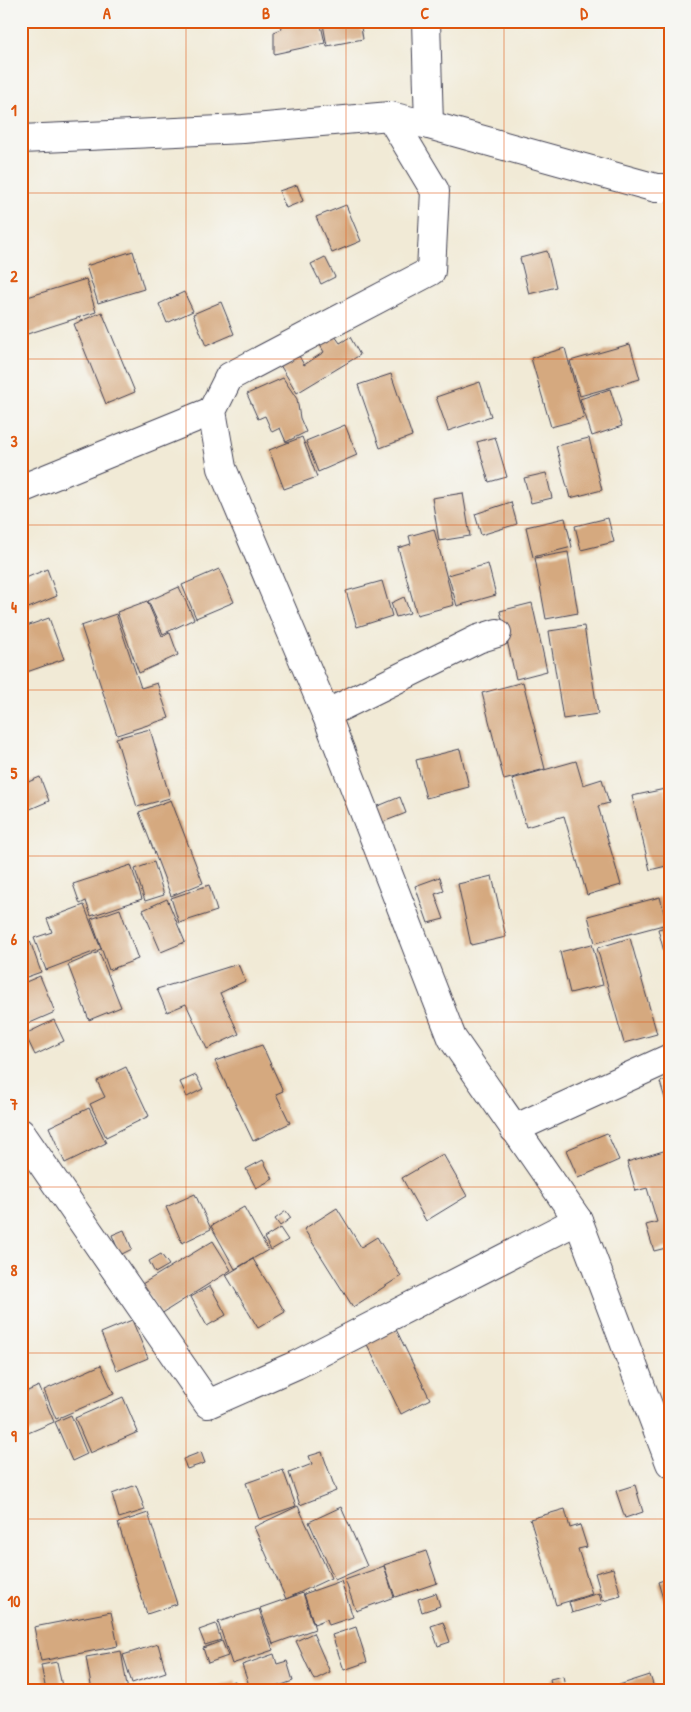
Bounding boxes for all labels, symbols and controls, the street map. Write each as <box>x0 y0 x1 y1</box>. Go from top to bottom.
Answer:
text: A <box>103 2 111 24</box>
text: B <box>262 2 270 24</box>
text: C <box>421 2 430 24</box>
text: D <box>580 2 588 24</box>
text: 1 <box>11 99 17 121</box>
text: 2 <box>10 265 18 287</box>
text: 3 <box>10 430 18 452</box>
text: 4 <box>11 596 17 618</box>
text: 5 <box>11 762 18 784</box>
text: 6 <box>11 928 18 950</box>
text: 7 <box>9 1093 18 1115</box>
text: 8 <box>11 1259 18 1281</box>
text: 9 <box>11 1425 17 1447</box>
text: 10 <box>8 1590 20 1612</box>

